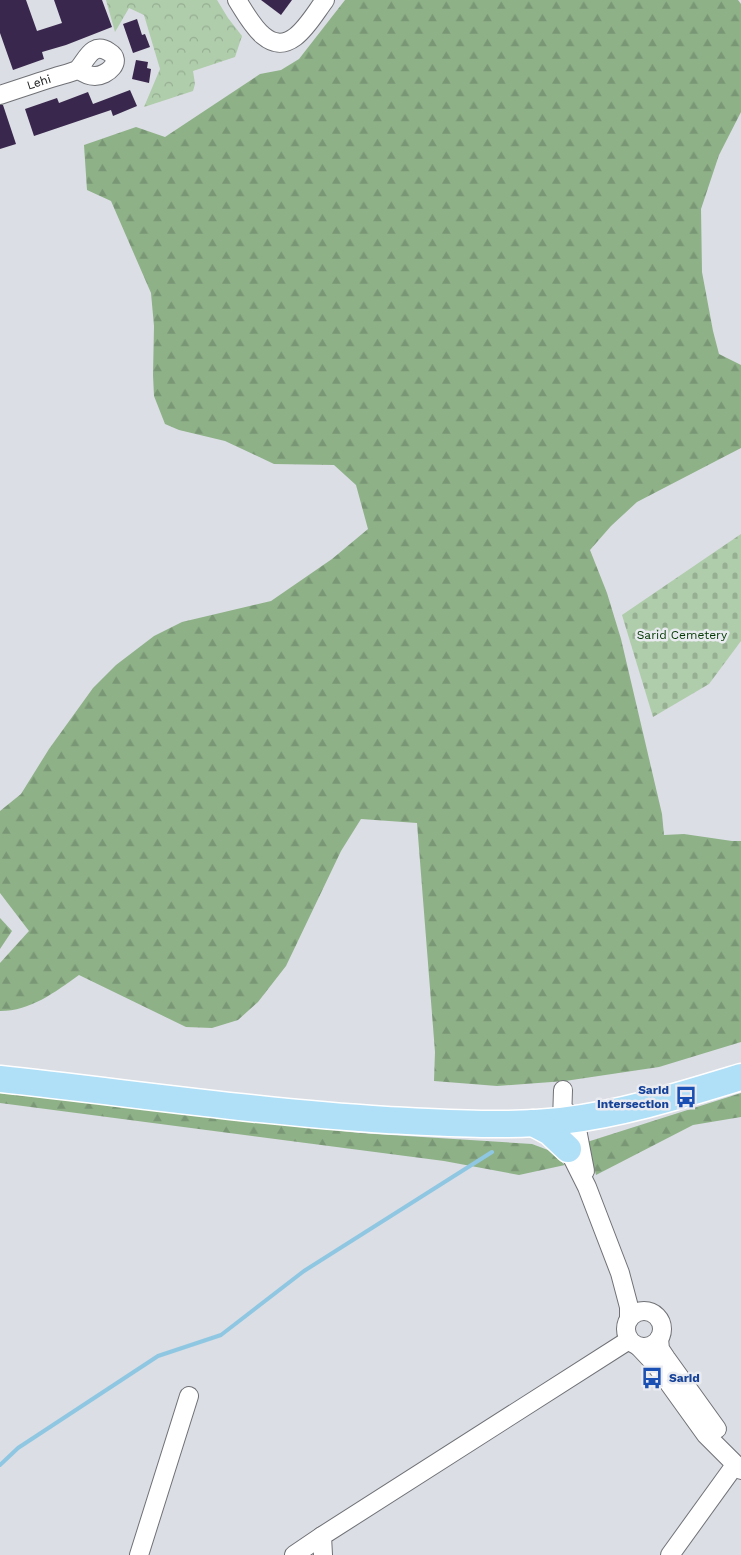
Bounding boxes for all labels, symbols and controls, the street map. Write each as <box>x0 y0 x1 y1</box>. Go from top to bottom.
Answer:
street label: Lehi <box>25 72 53 93</box>
park label: Sarid Cemetery <box>637 628 728 642</box>
place label: Sarid Intersection <box>597 1083 669 1111</box>
bus stop icon: Sarid Intersection <box>673 1084 699 1110</box>
bus stop icon: Sarid <box>639 1365 665 1391</box>
place label: Sarid <box>669 1371 700 1385</box>

